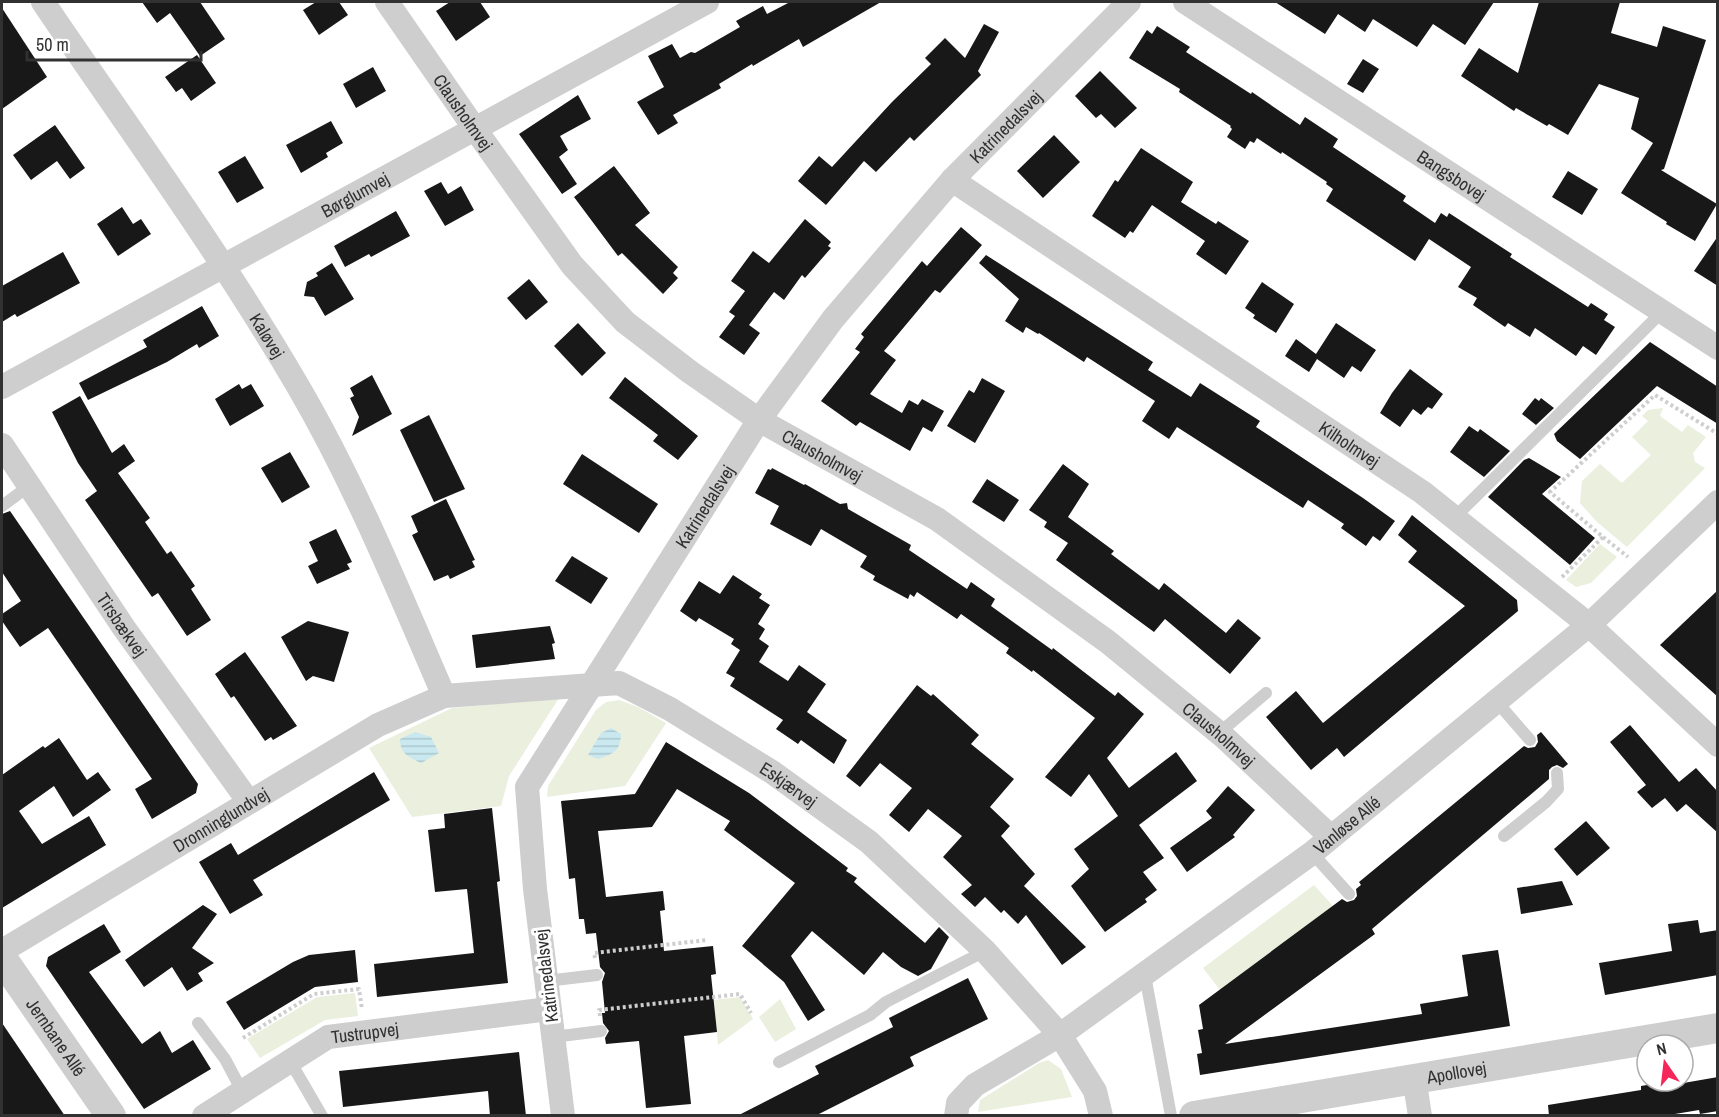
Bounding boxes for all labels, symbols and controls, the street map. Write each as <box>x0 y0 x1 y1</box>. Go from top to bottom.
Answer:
scale bar <box>27 24 201 62</box>
text: 50 m <box>36 32 69 57</box>
street label: Clausholmvej <box>428 69 499 156</box>
street label: Katrinedalsvej <box>963 84 1047 168</box>
street label: Bangsbovej <box>1413 144 1491 207</box>
street label: Børglumvej <box>316 166 393 223</box>
street label: Kaløvej <box>244 308 291 363</box>
street label: Kilholmvej <box>1314 415 1385 473</box>
street label: Clausholmvej <box>778 423 867 488</box>
street label: Katrinedalsvej <box>669 460 740 553</box>
street label: Tirsbækvej <box>91 588 153 662</box>
street label: Clausholmvej <box>1177 696 1261 773</box>
street label: Eskjærvej <box>755 755 822 813</box>
street label: Dronninglundvej <box>168 781 273 858</box>
street label: Vanløse Allé <box>1308 789 1385 860</box>
street label: Katrinedalsvej <box>528 928 564 1024</box>
street label: Jernbane Allé <box>21 993 92 1081</box>
street label: Tustrupvej <box>330 1016 400 1049</box>
north arrow <box>1635 1033 1695 1093</box>
text: N <box>1654 1037 1669 1060</box>
street label: Apollovej <box>1424 1055 1488 1089</box>

